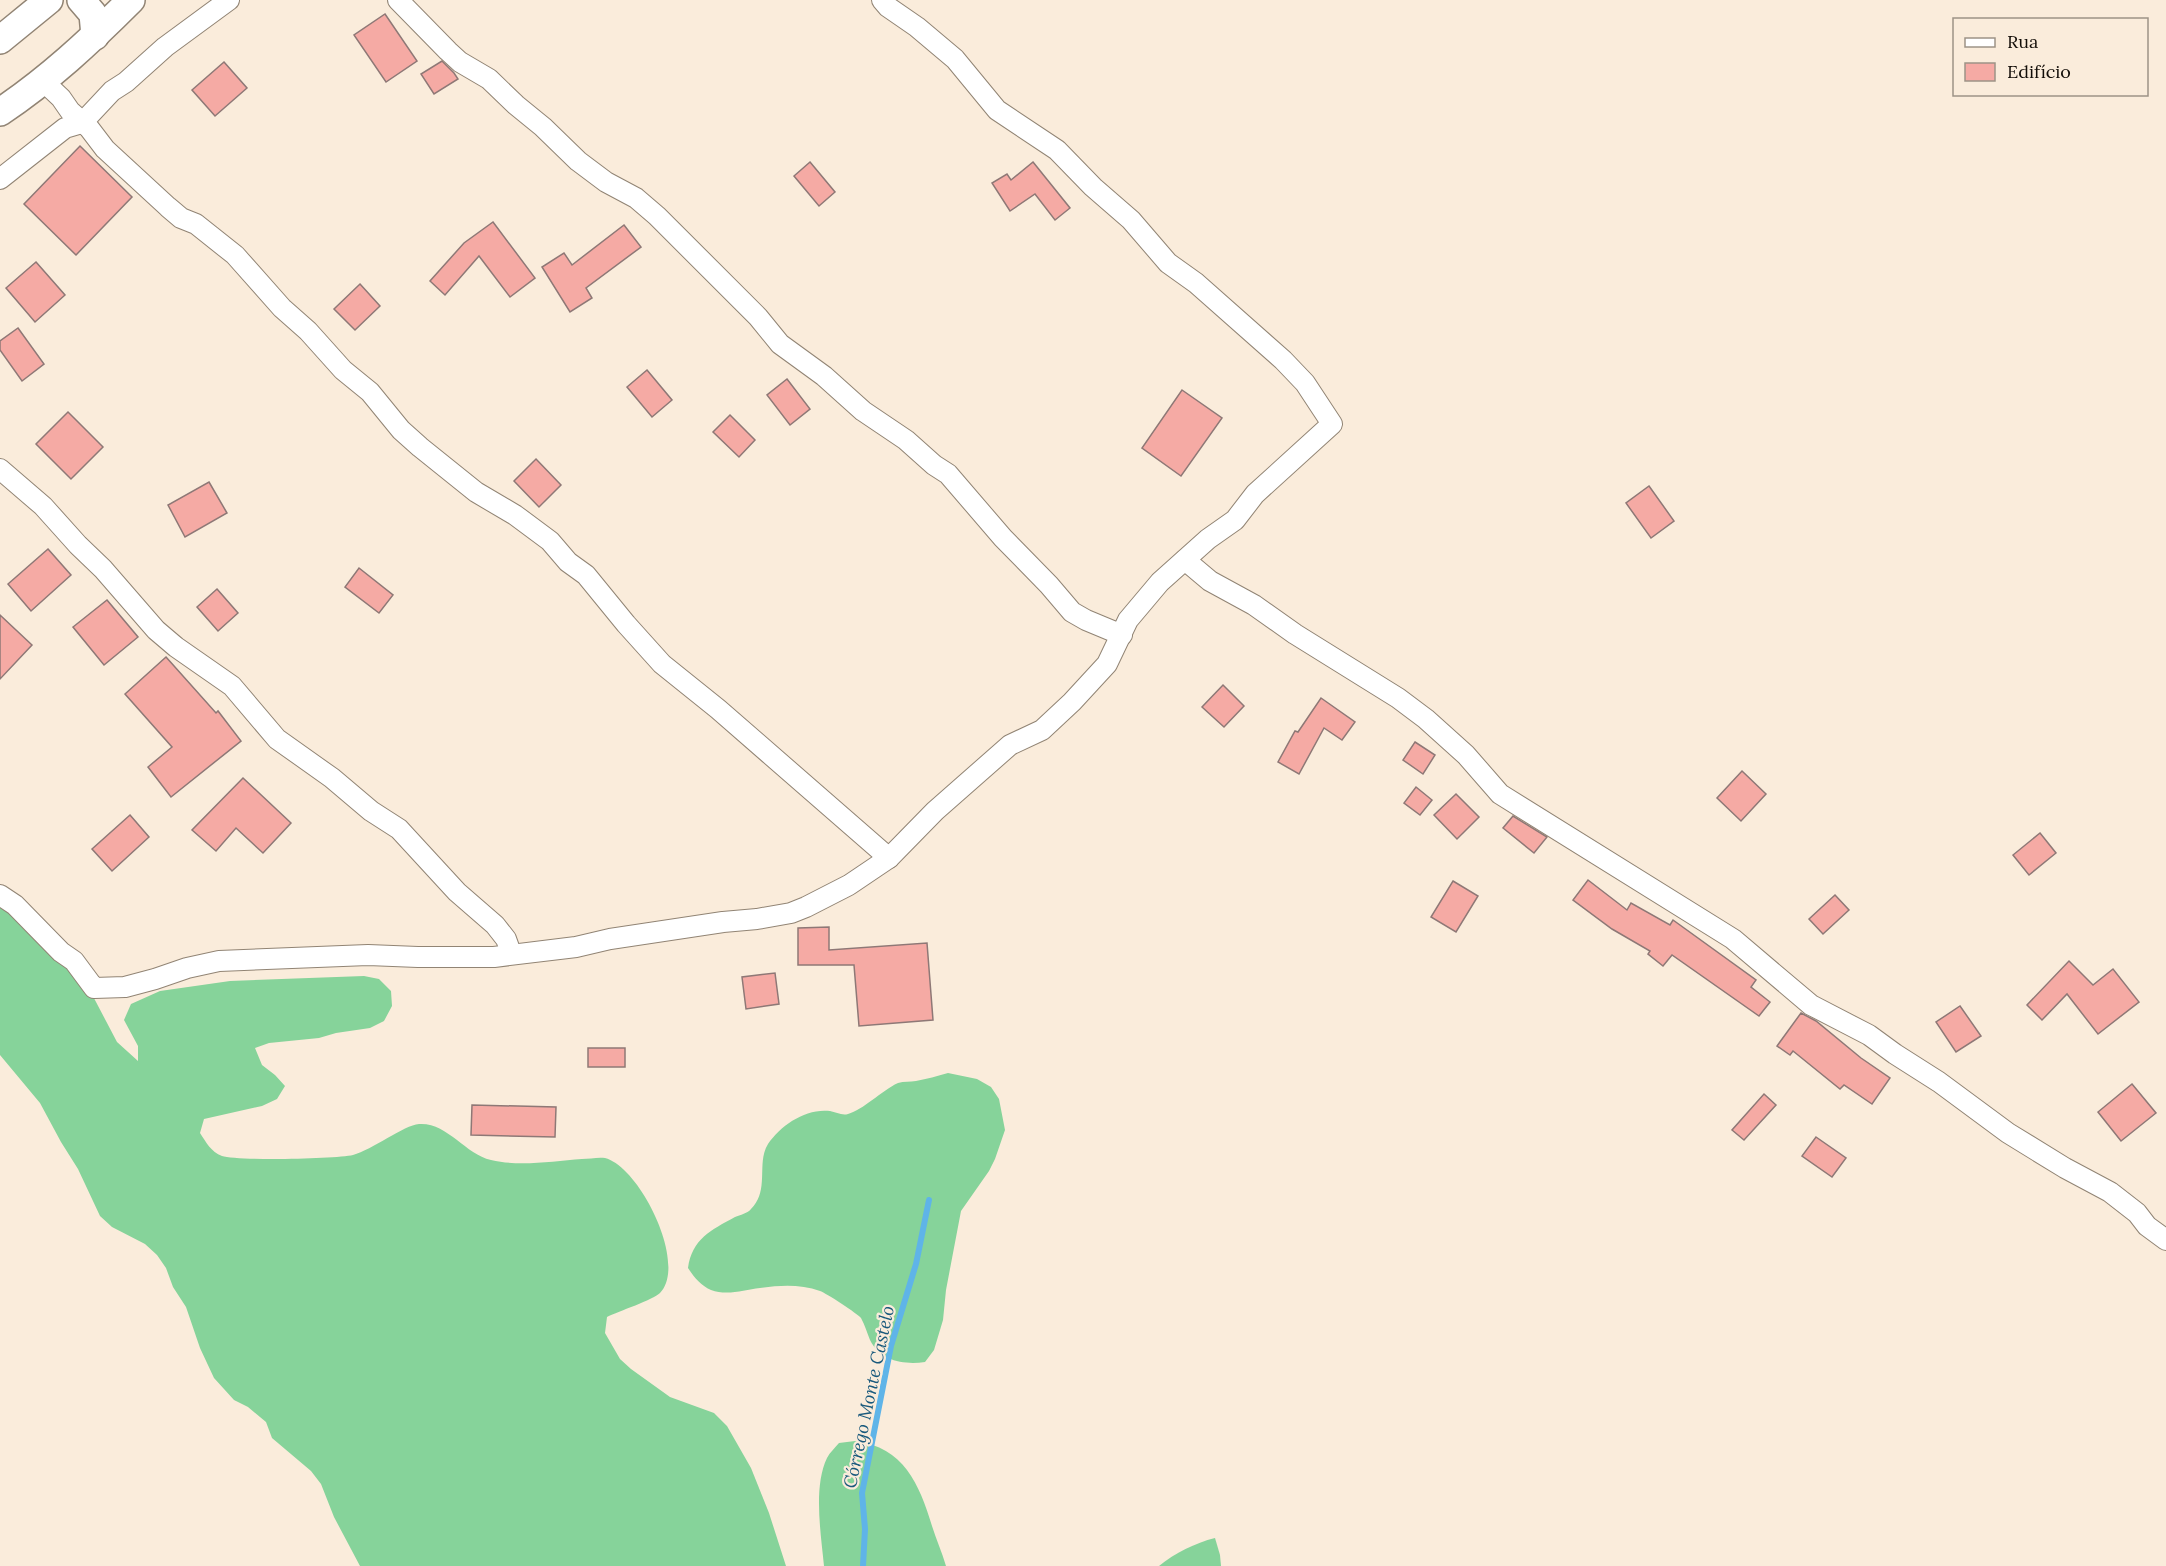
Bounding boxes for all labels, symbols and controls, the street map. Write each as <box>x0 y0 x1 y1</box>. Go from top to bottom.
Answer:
legend <box>1953 18 2148 96</box>
text: Rua <box>2007 30 2038 53</box>
text: Edifício <box>2007 60 2071 83</box>
water label: Córrego Monte Castelo <box>838 1304 899 1490</box>

